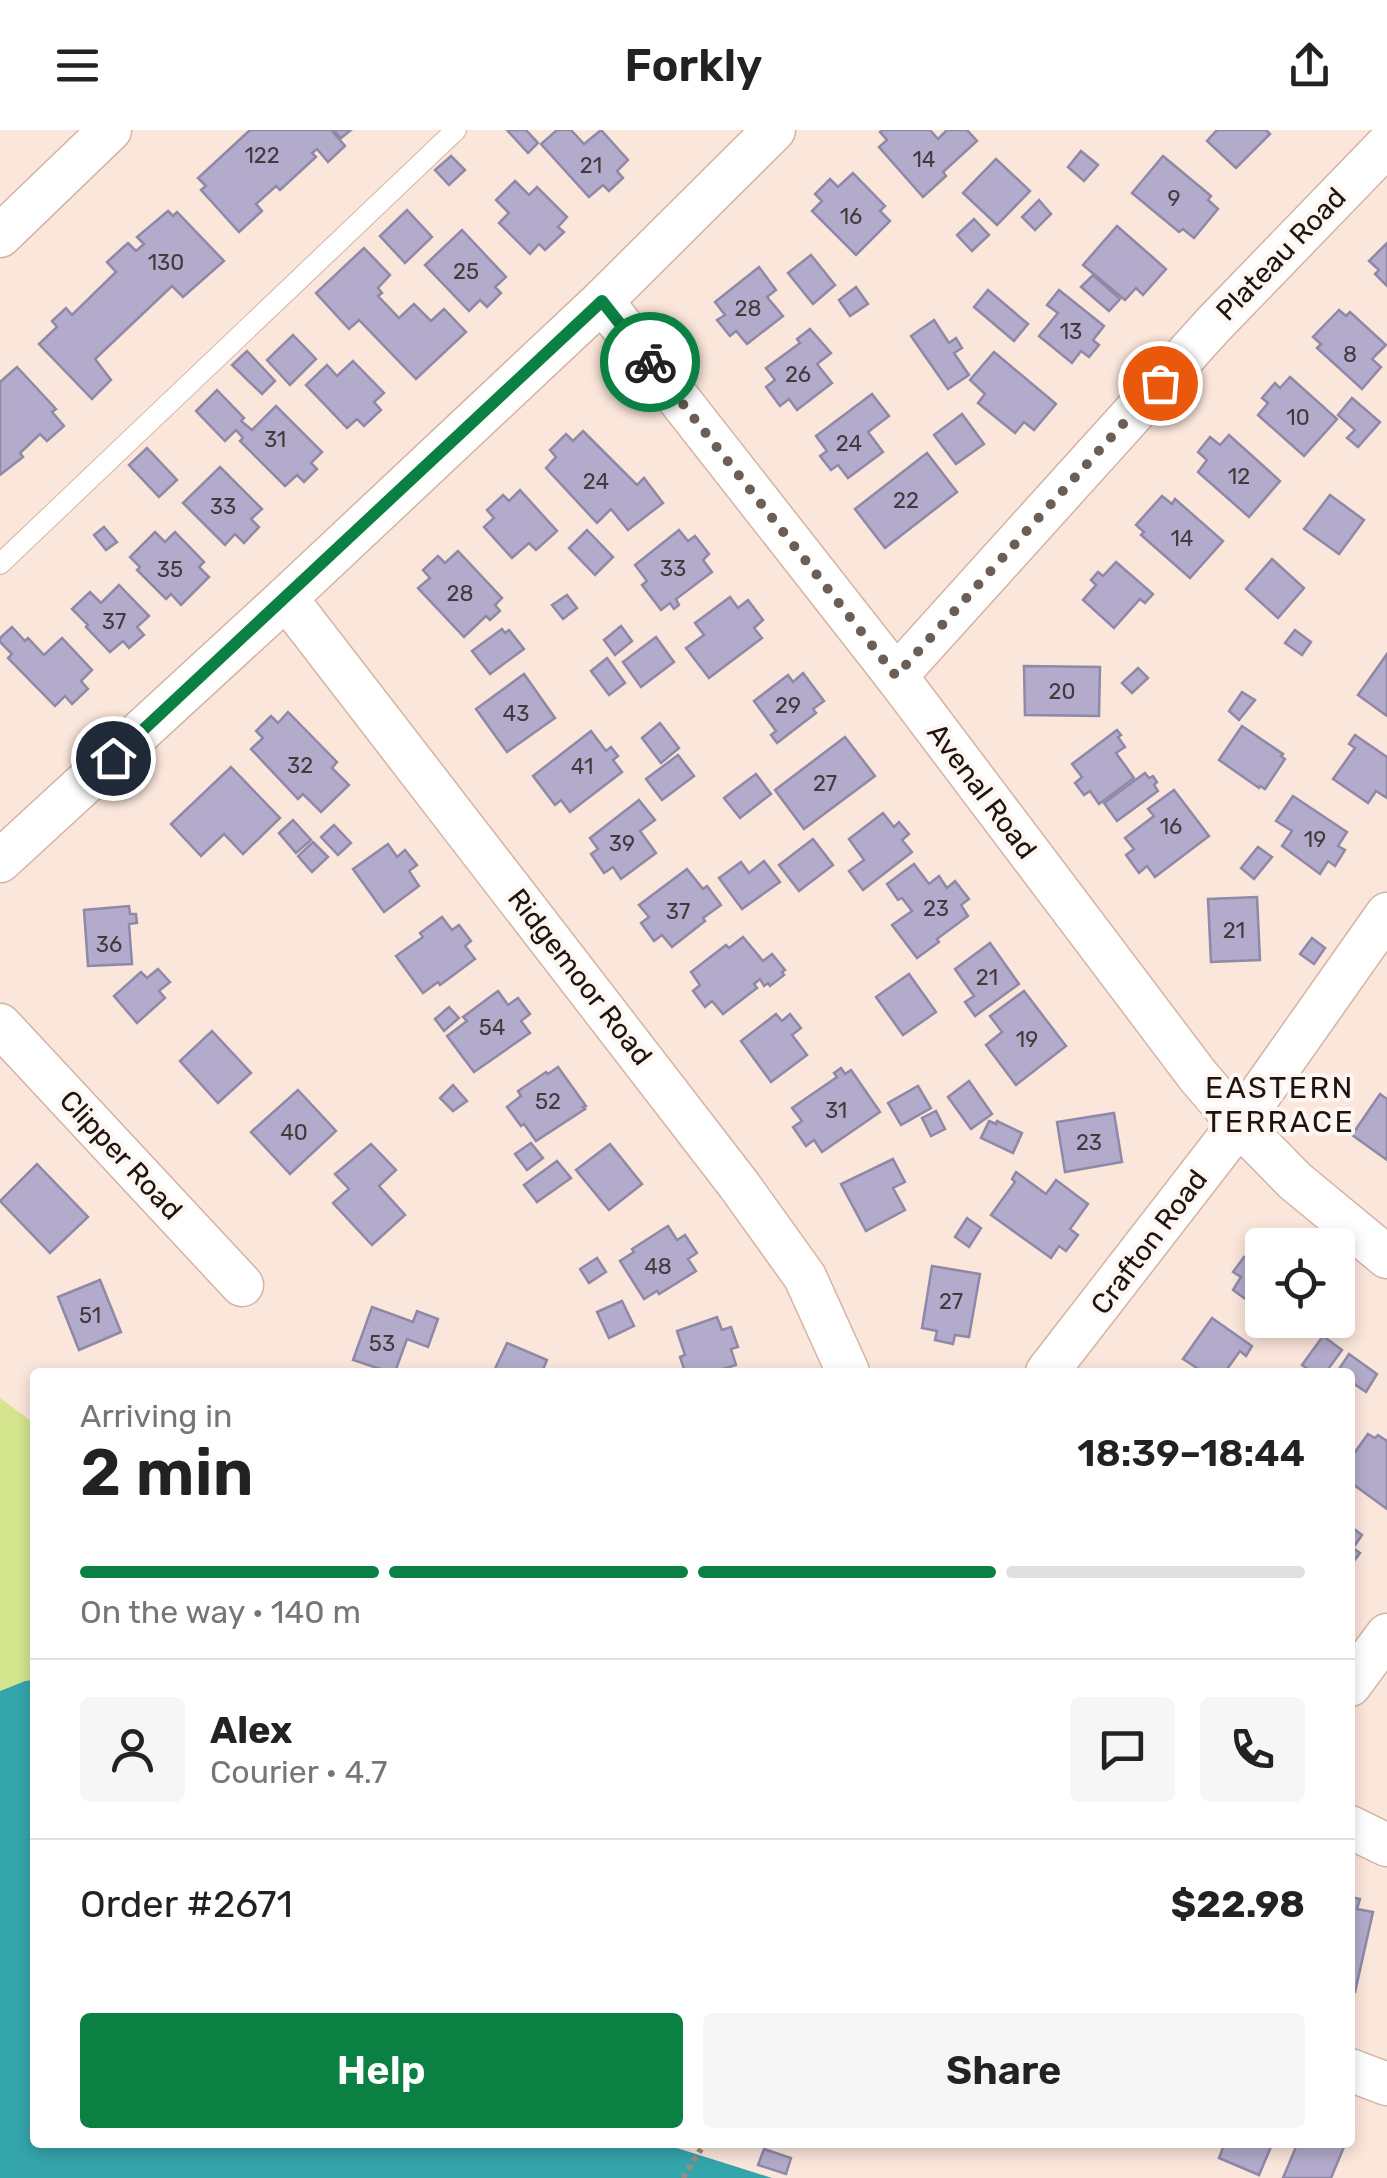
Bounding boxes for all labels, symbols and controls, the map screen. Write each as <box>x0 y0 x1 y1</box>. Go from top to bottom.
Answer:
icon: menu <box>50 38 105 93</box>
icon: share <box>1282 38 1337 93</box>
text: Forkly <box>625 39 762 92</box>
house number: 122 <box>244 142 280 169</box>
house number: 14 <box>912 146 936 173</box>
house number: 21 <box>580 152 602 179</box>
street label: Plateau Road <box>1209 181 1353 327</box>
house number: 9 <box>1167 185 1181 212</box>
house number: 16 <box>840 203 862 230</box>
house number: 130 <box>148 249 184 276</box>
house number: 25 <box>453 258 479 285</box>
house number: 28 <box>735 295 761 322</box>
courier <box>600 312 700 412</box>
house number: 13 <box>1060 318 1082 345</box>
icon: bike <box>623 335 678 390</box>
pin <box>1118 341 1203 426</box>
house number: 8 <box>1343 341 1357 368</box>
icon: bag <box>1133 356 1188 411</box>
house number: 26 <box>785 361 811 388</box>
house number: 10 <box>1286 404 1310 431</box>
house number: 31 <box>264 426 286 453</box>
house number: 24 <box>836 430 862 457</box>
house number: 12 <box>1228 463 1250 490</box>
house number: 24 <box>583 468 609 495</box>
house number: 22 <box>893 487 919 514</box>
house number: 33 <box>210 493 236 520</box>
house number: 14 <box>1170 525 1194 552</box>
house number: 33 <box>660 555 686 582</box>
house number: 35 <box>157 556 183 583</box>
house number: 28 <box>447 580 473 607</box>
house number: 37 <box>102 608 126 635</box>
house number: 20 <box>1049 678 1075 705</box>
house number: 29 <box>775 692 801 719</box>
house number: 43 <box>503 700 529 727</box>
pin <box>71 716 156 801</box>
street label: Avenal Road <box>920 717 1044 865</box>
icon: home <box>86 731 141 786</box>
house number: 32 <box>287 752 313 779</box>
house number: 41 <box>571 753 593 780</box>
house number: 27 <box>813 770 837 797</box>
house number: 16 <box>1160 813 1182 840</box>
house number: 19 <box>1304 826 1326 853</box>
house number: 39 <box>609 830 635 857</box>
street label: Ridgemoor Road <box>501 882 659 1072</box>
house number: 23 <box>923 895 949 922</box>
house number: 37 <box>666 898 690 925</box>
house number: 21 <box>1223 917 1245 944</box>
house number: 36 <box>96 931 122 958</box>
house number: 21 <box>976 964 998 991</box>
house number: 54 <box>479 1014 505 1041</box>
house number: 19 <box>1016 1026 1038 1053</box>
district label: EASTERN TERRACE <box>1205 1070 1355 1140</box>
street label: Clipper Road <box>53 1084 189 1226</box>
house number: 52 <box>535 1088 561 1115</box>
house number: 31 <box>825 1097 847 1124</box>
house number: 40 <box>280 1119 308 1146</box>
house number: 23 <box>1076 1129 1102 1156</box>
street label: Crafton Road <box>1084 1163 1214 1321</box>
map controls <box>1245 1228 1355 1338</box>
button: locate <box>1245 1228 1355 1338</box>
house number: 48 <box>644 1253 672 1280</box>
house number: 27 <box>939 1288 963 1315</box>
house number: 51 <box>79 1302 101 1329</box>
house number: 53 <box>369 1330 395 1357</box>
text: Arriving in <box>80 1397 232 1435</box>
text: 18:39–18:44 <box>1077 1430 1305 1476</box>
text: 2 min <box>80 1434 254 1511</box>
text: On the way · 140 m <box>80 1593 361 1631</box>
button: person <box>80 1697 185 1802</box>
button: chat <box>1070 1697 1175 1802</box>
button: phone <box>1200 1697 1305 1802</box>
text: Alex <box>210 1707 292 1753</box>
text: Courier · 4.7 <box>210 1753 387 1791</box>
text: Order #2671 <box>80 1881 293 1927</box>
text: $22.98 <box>1171 1881 1305 1927</box>
button: Help <box>80 2013 683 2128</box>
button: Share <box>703 2013 1305 2128</box>

